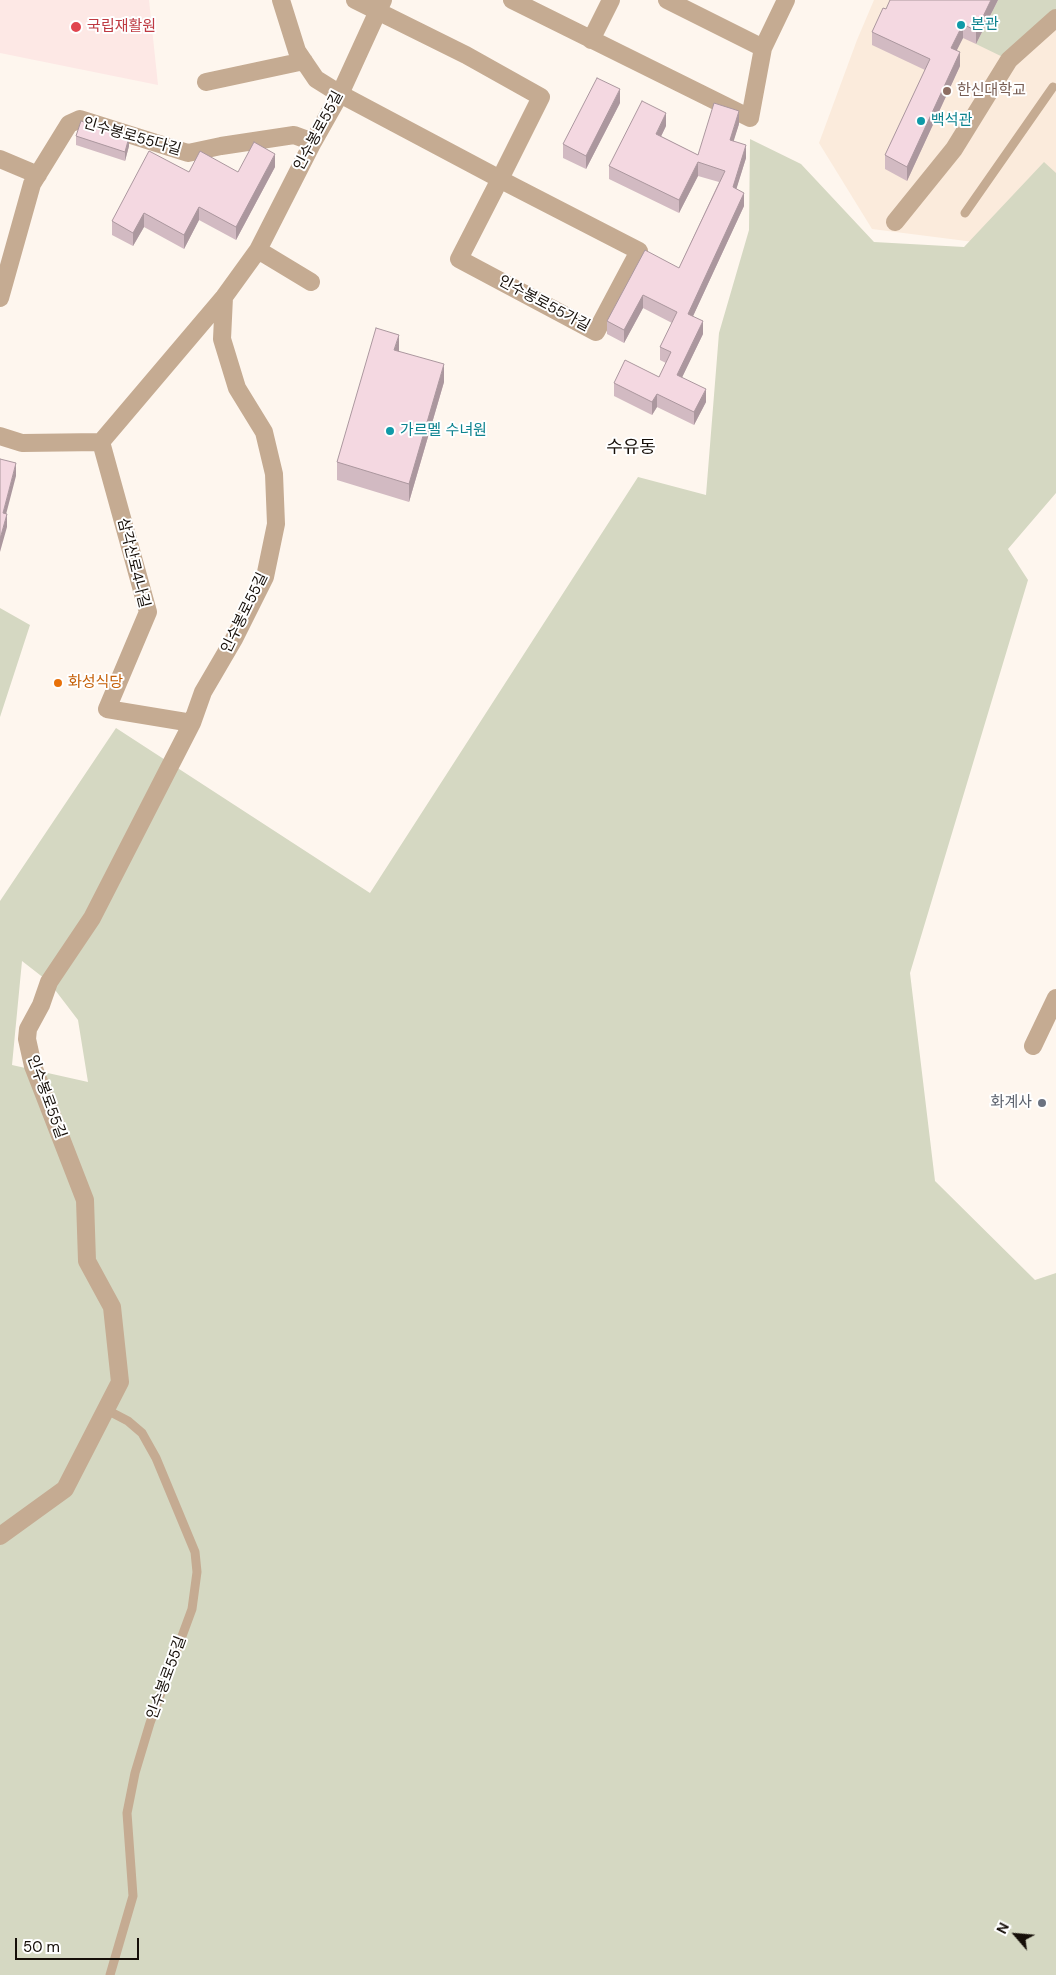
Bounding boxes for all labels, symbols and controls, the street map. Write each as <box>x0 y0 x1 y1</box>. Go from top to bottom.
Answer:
place label: 본관 <box>971 16 999 34</box>
place label: 국립재활원 <box>87 18 156 36</box>
marker: 본관 <box>955 19 967 31</box>
marker: 국립재활원 <box>69 20 83 34</box>
place label: 한신대학교 <box>957 82 1026 100</box>
marker: 한신대학교 <box>941 85 953 97</box>
street label: 인수봉로55길 <box>291 88 347 174</box>
place label: 백석관 <box>931 112 972 130</box>
street label: 인수봉로55다길 <box>81 114 183 160</box>
marker: 백석관 <box>915 115 927 127</box>
street label: 인수봉로55가길 <box>495 272 593 336</box>
place label: 가르멜 수녀원 <box>400 422 487 440</box>
marker: 가르멜 수녀원 <box>384 425 396 437</box>
district label: 수유동 <box>606 437 656 459</box>
street label: 삼각산로4나길 <box>113 516 153 610</box>
street label: 인수봉로55길 <box>218 570 272 656</box>
place label: 화성식당 <box>68 674 123 692</box>
marker: 화성식당 <box>52 677 64 689</box>
street label: 인수봉로55길 <box>23 1053 69 1141</box>
place label: 화계사 <box>991 1094 1032 1112</box>
marker: 화계사 <box>1036 1097 1048 1109</box>
street label: 인수봉로55길 <box>144 1634 190 1722</box>
north arrow <box>991 1910 1041 1960</box>
text: N <box>992 1920 1013 1937</box>
scale bar <box>18 1928 141 1960</box>
text: 50 m <box>23 1937 60 1957</box>

